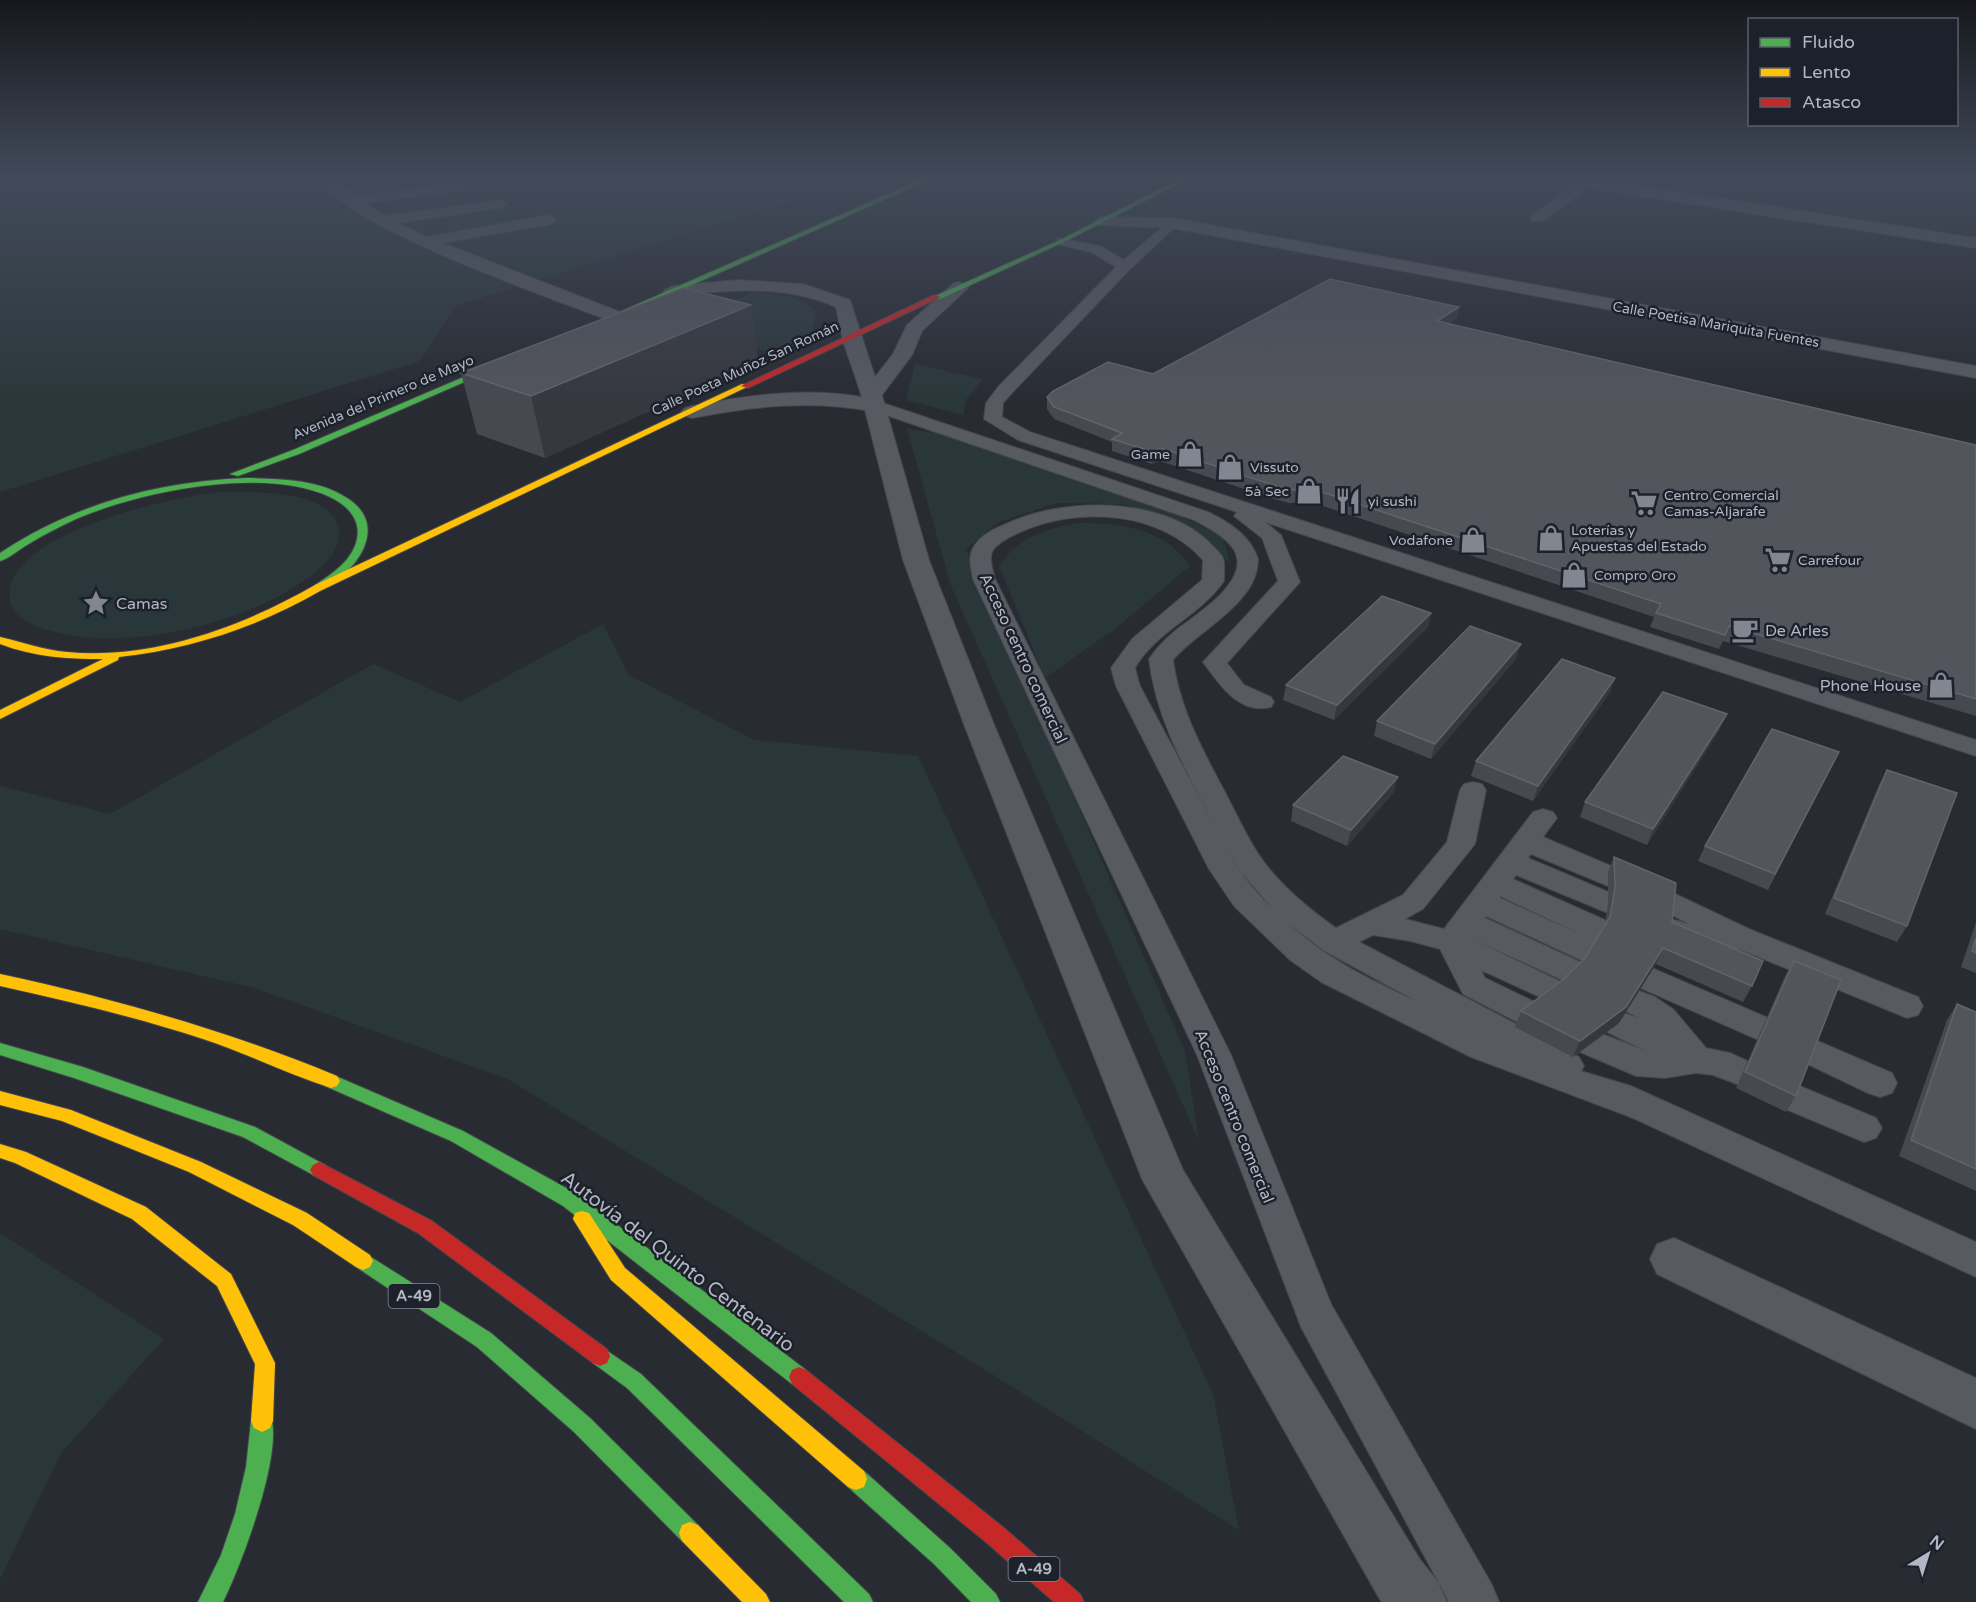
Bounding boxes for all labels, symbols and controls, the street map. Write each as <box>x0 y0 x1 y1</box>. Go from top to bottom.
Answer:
legend <box>1748 18 1958 126</box>
text: Fluido <box>1802 31 1855 53</box>
text: Lento <box>1802 61 1851 83</box>
text: Atasco <box>1802 91 1861 113</box>
street label: Calle Poetisa Mariquita Fuentes <box>1611 298 1821 351</box>
street label: Calle Poeta Muñoz San Román <box>649 318 841 419</box>
street label: Avenida del Primero de Mayo <box>290 351 476 443</box>
shop icon: Game <box>1175 439 1205 469</box>
place label: Game <box>1131 446 1170 463</box>
shop icon: Vissuto <box>1215 452 1245 482</box>
place label: Vissuto <box>1250 459 1299 476</box>
shop icon: 5à Sec <box>1294 476 1324 506</box>
place label: 5à Sec <box>1245 483 1289 500</box>
restaurant icon: yi sushi <box>1333 486 1363 516</box>
place label: Centro Comercial Camas-Aljarafe <box>1664 487 1779 520</box>
supermarket icon: Centro Comercial Camas-Aljarafe <box>1629 488 1659 518</box>
place label: yi sushi <box>1368 493 1417 510</box>
place label: Loterías y Apuestas del Estado <box>1571 522 1707 555</box>
shop icon: Loterías y Apuestas del Estado <box>1536 523 1566 553</box>
shop icon: Vodafone <box>1458 525 1488 555</box>
place label: Vodafone <box>1389 532 1453 549</box>
supermarket icon: Carrefour <box>1763 545 1793 575</box>
place label: Carrefour <box>1798 552 1862 569</box>
shop icon: Compro Oro <box>1559 560 1589 590</box>
place label: Compro Oro <box>1594 567 1676 584</box>
street label: Acceso centro comercial <box>975 570 1071 747</box>
place icon: Camas <box>81 588 111 618</box>
place label: Camas <box>116 594 167 614</box>
cafe icon: De Arles <box>1730 615 1760 645</box>
place label: De Arles <box>1765 621 1829 641</box>
shop icon: Phone House <box>1926 670 1956 700</box>
place label: Phone House <box>1820 676 1921 696</box>
street label: Acceso centro comercial <box>1190 1027 1278 1206</box>
street label: Autovía del Quinto Centenario <box>556 1166 799 1358</box>
road number: A-49 <box>388 1284 440 1308</box>
north arrow <box>1898 1524 1958 1584</box>
text: N <box>1925 1531 1948 1555</box>
road number: A-49 <box>1008 1557 1060 1581</box>

